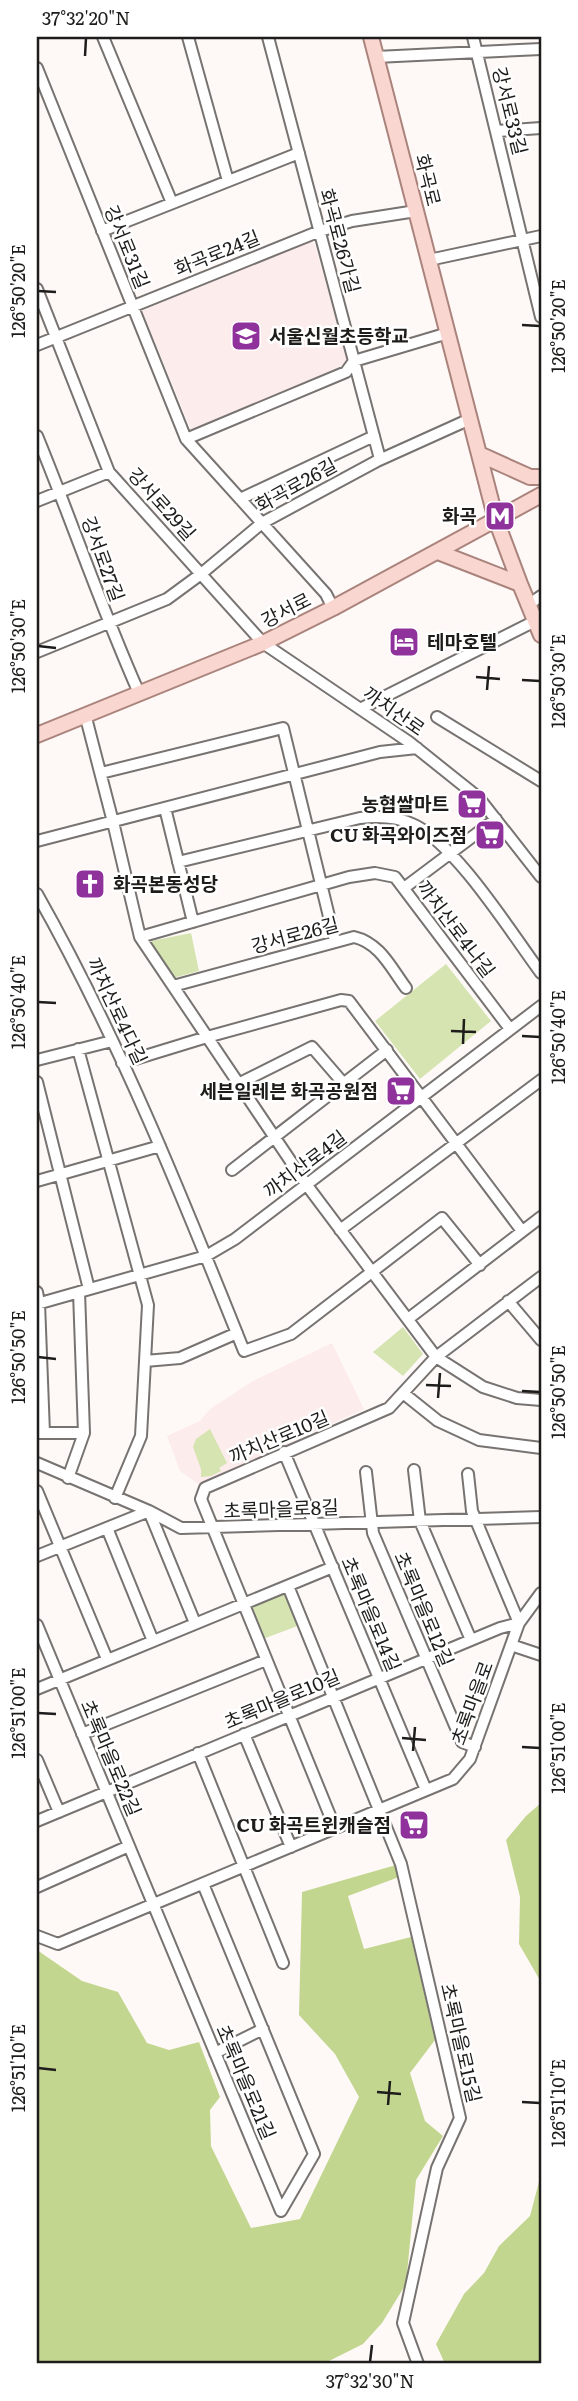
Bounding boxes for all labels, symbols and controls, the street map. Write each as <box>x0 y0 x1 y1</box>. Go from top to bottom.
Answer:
text: 37°32'20"N <box>42 4 130 31</box>
street label: 강서로33길 <box>487 64 535 158</box>
street label: 화곡로 <box>409 151 449 209</box>
street label: 화곡로26가길 <box>314 185 368 296</box>
street label: 강서로31길 <box>98 201 157 293</box>
street label: 화곡로24길 <box>170 222 264 282</box>
text: 126°50'20"E <box>4 244 31 338</box>
text: 126°50'20"E <box>544 279 571 373</box>
school or university icon: 서울신월초등학교 <box>229 319 263 353</box>
place label: 서울신월초등학교 <box>269 321 409 349</box>
street label: 화곡로26길 <box>249 450 342 518</box>
street label: 강서로29길 <box>122 461 203 546</box>
metro station icon: 화곡 <box>483 499 517 533</box>
place label: 화곡 <box>442 501 477 529</box>
street label: 강서로27길 <box>76 512 132 605</box>
street label: 강서로 <box>256 585 315 633</box>
text: 126°50'30"E <box>4 599 31 693</box>
hotel icon: 테마호텔 <box>387 625 421 659</box>
place label: 테마호텔 <box>427 627 497 655</box>
text: 126°50'30"E <box>544 634 571 728</box>
street label: 까치산로 <box>358 679 431 742</box>
supermarket icon: 농협쌀마트 <box>455 787 489 821</box>
place label: 농협쌀마트 <box>362 789 449 817</box>
supermarket icon: CU 화곡와이즈점 <box>473 818 507 852</box>
place label: CU 화곡와이즈점 <box>330 820 467 848</box>
church icon: 화곡본동성당 <box>73 867 107 901</box>
place label: 화곡본동성당 <box>113 869 218 897</box>
street label: 까치산로4나길 <box>411 874 503 983</box>
street label: 강서로26길 <box>248 909 342 959</box>
street label: 까치산로4다길 <box>81 952 155 1069</box>
text: 126°50'40"E <box>4 955 31 1049</box>
text: 126°50'40"E <box>544 990 571 1084</box>
supermarket icon: 세븐일레븐 화곡공원점 <box>384 1074 418 1108</box>
place label: 세븐일레븐 화곡공원점 <box>199 1076 378 1104</box>
street label: 까치산로4길 <box>257 1123 352 1204</box>
text: 126°50'50"E <box>4 1310 31 1404</box>
text: 126°50'50"E <box>544 1345 571 1439</box>
street label: 까치산로10길 <box>224 1402 333 1470</box>
street label: 초록마을로8길 <box>223 1492 339 1524</box>
street label: 초록마을로12길 <box>388 1547 462 1670</box>
street label: 초록마을로14길 <box>335 1552 409 1675</box>
street label: 초록마을로 <box>443 1657 499 1749</box>
street label: 초록마을로10길 <box>219 1661 344 1735</box>
text: 126°51'00"E <box>4 1667 31 1759</box>
street label: 초록마을로22길 <box>75 1695 149 1820</box>
text: 126°51'00"E <box>544 1702 571 1794</box>
supermarket icon: CU 화곡트윈캐슬점 <box>397 1808 431 1842</box>
place label: CU 화곡트윈캐슬점 <box>237 1810 391 1838</box>
street label: 초록마을로15길 <box>435 1980 489 2105</box>
street label: 초록마을로21길 <box>210 2020 284 2143</box>
text: 126°51'10"E <box>4 2024 31 2112</box>
text: 126°51'10"E <box>544 2059 571 2147</box>
text: 37°32'30"N <box>326 2367 414 2394</box>

